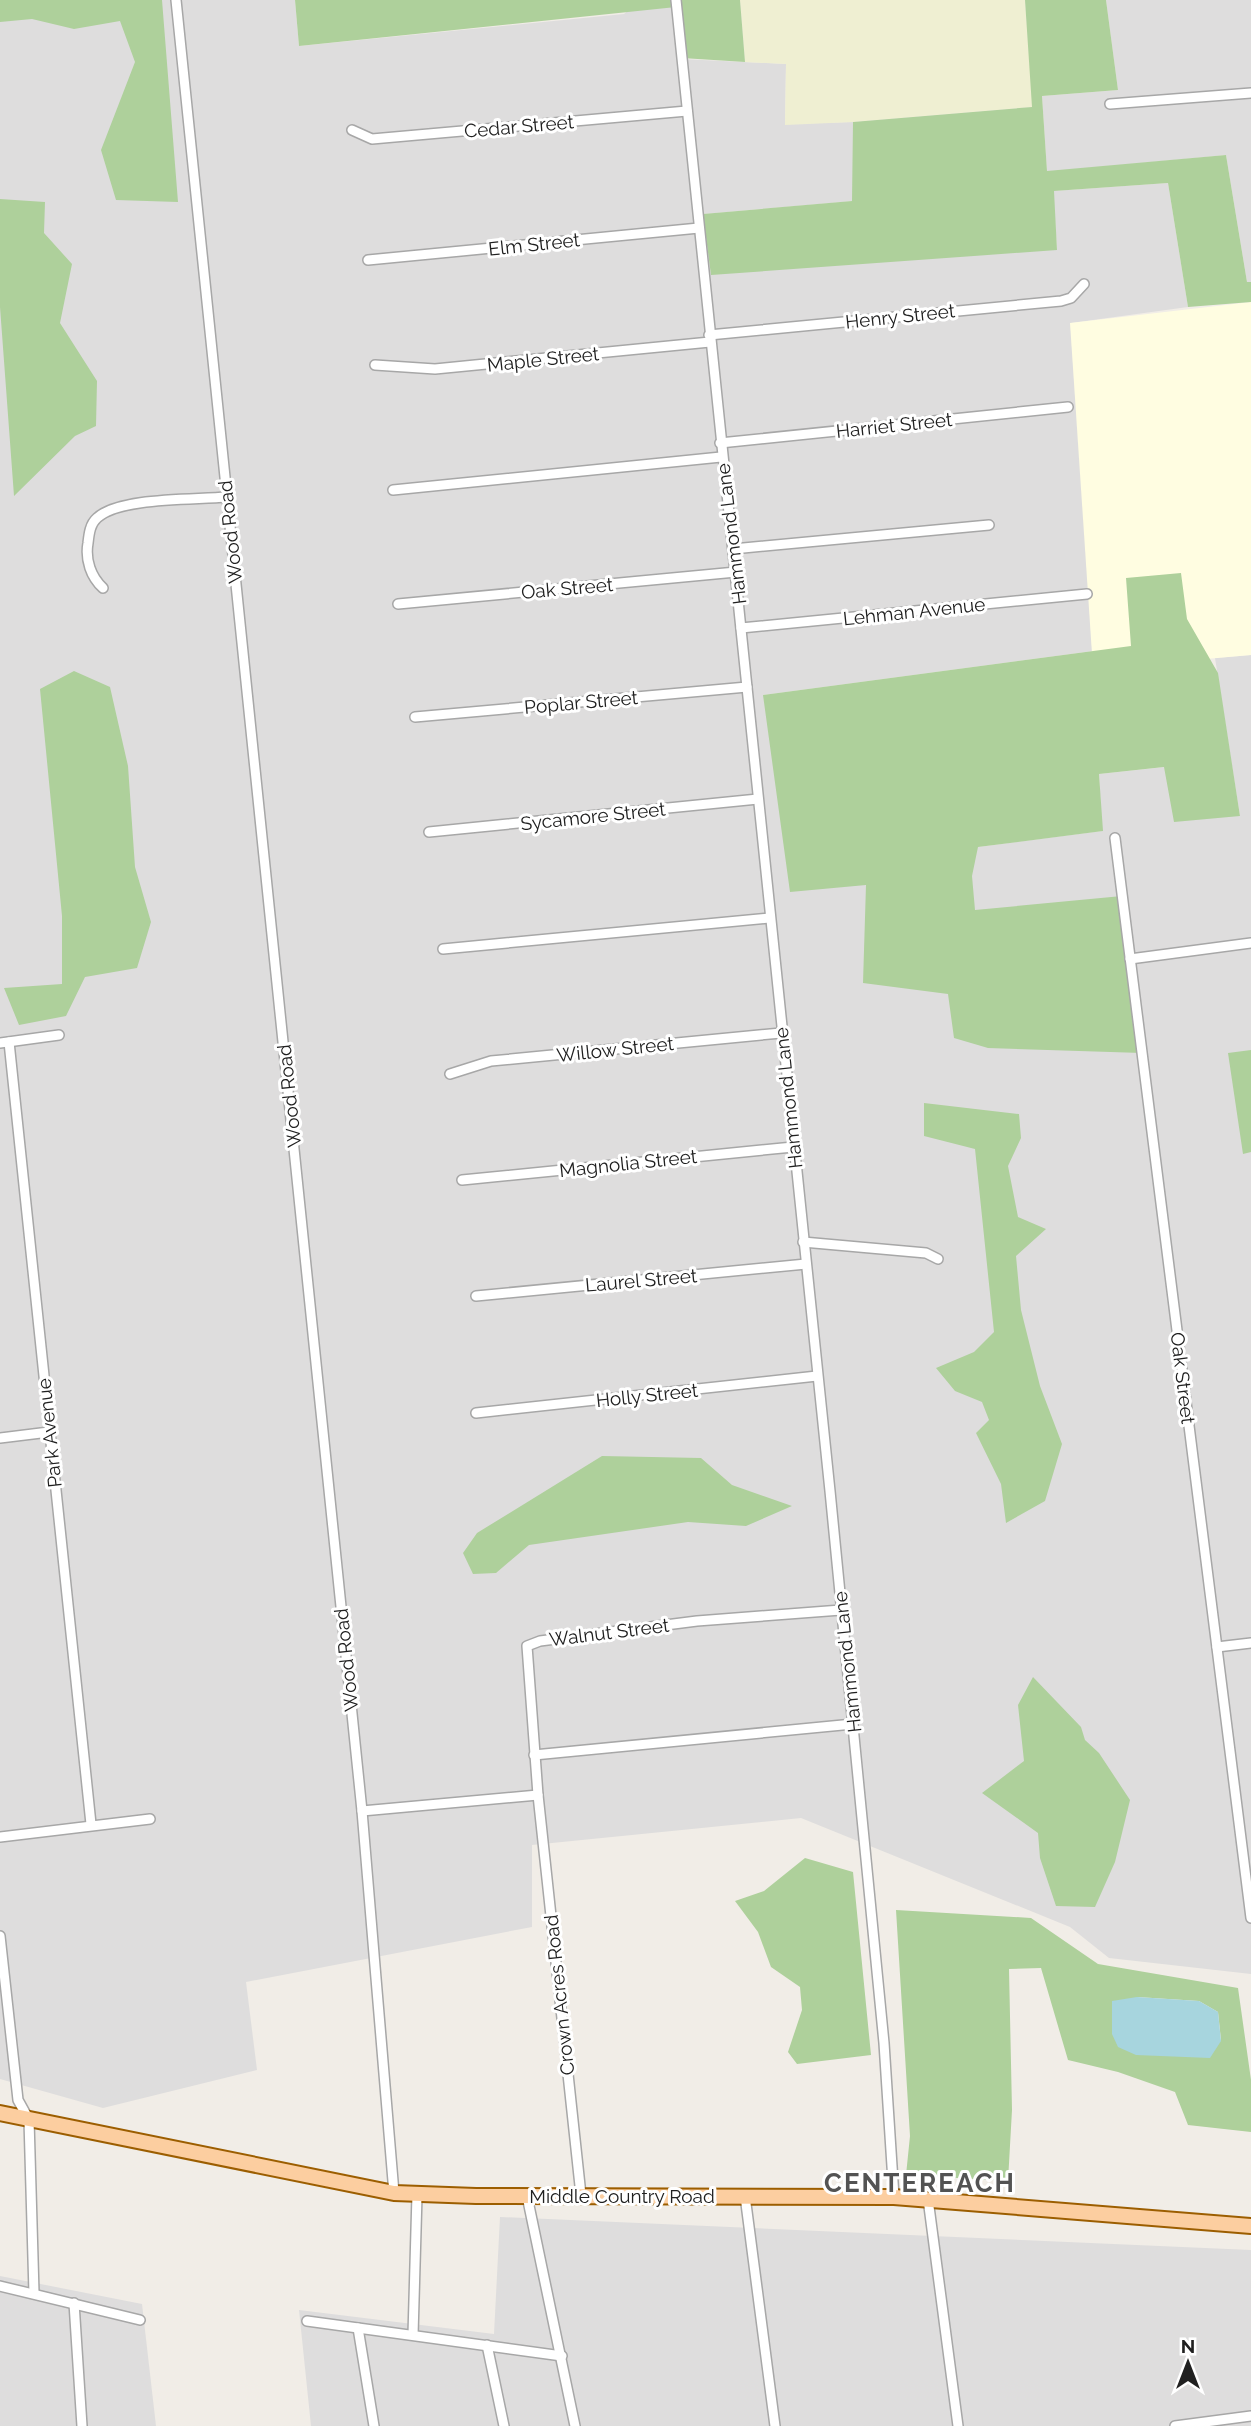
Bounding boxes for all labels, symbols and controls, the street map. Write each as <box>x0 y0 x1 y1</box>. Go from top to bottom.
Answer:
street label: Cedar Street <box>463 110 575 142</box>
street label: Elm Street <box>487 228 581 260</box>
street label: Henry Street <box>844 299 957 333</box>
street label: Maple Street <box>486 342 601 376</box>
street label: Harriet Street <box>835 408 954 442</box>
street label: Hammond Lane <box>711 462 751 606</box>
street label: Wood Road <box>214 479 246 585</box>
street label: Oak Street <box>520 573 614 603</box>
street label: Lehman Avenue <box>842 593 986 629</box>
street label: Poplar Street <box>523 686 639 718</box>
street label: Sycamore Street <box>519 797 667 835</box>
street label: Hammond Lane <box>770 1026 806 1170</box>
street label: Willow Street <box>555 1032 675 1066</box>
street label: Wood Road <box>273 1043 305 1149</box>
street label: Magnolia Street <box>558 1145 699 1181</box>
street label: Laurel Street <box>584 1264 699 1296</box>
street label: Oak Street <box>1166 1331 1200 1426</box>
street label: Park Avenue <box>32 1377 66 1489</box>
street label: Holly Street <box>595 1379 700 1411</box>
street label: Hammond Lane <box>829 1590 865 1734</box>
street label: Wood Road <box>330 1607 362 1713</box>
street label: Walnut Street <box>548 1614 671 1650</box>
street label: Crown Acres Road <box>540 1914 578 2076</box>
district label: CENTEREACH <box>824 2168 1016 2198</box>
street label: Middle Country Road <box>529 2185 715 2207</box>
north arrow <box>1153 2328 1223 2398</box>
text: N <box>1181 2335 1195 2357</box>

